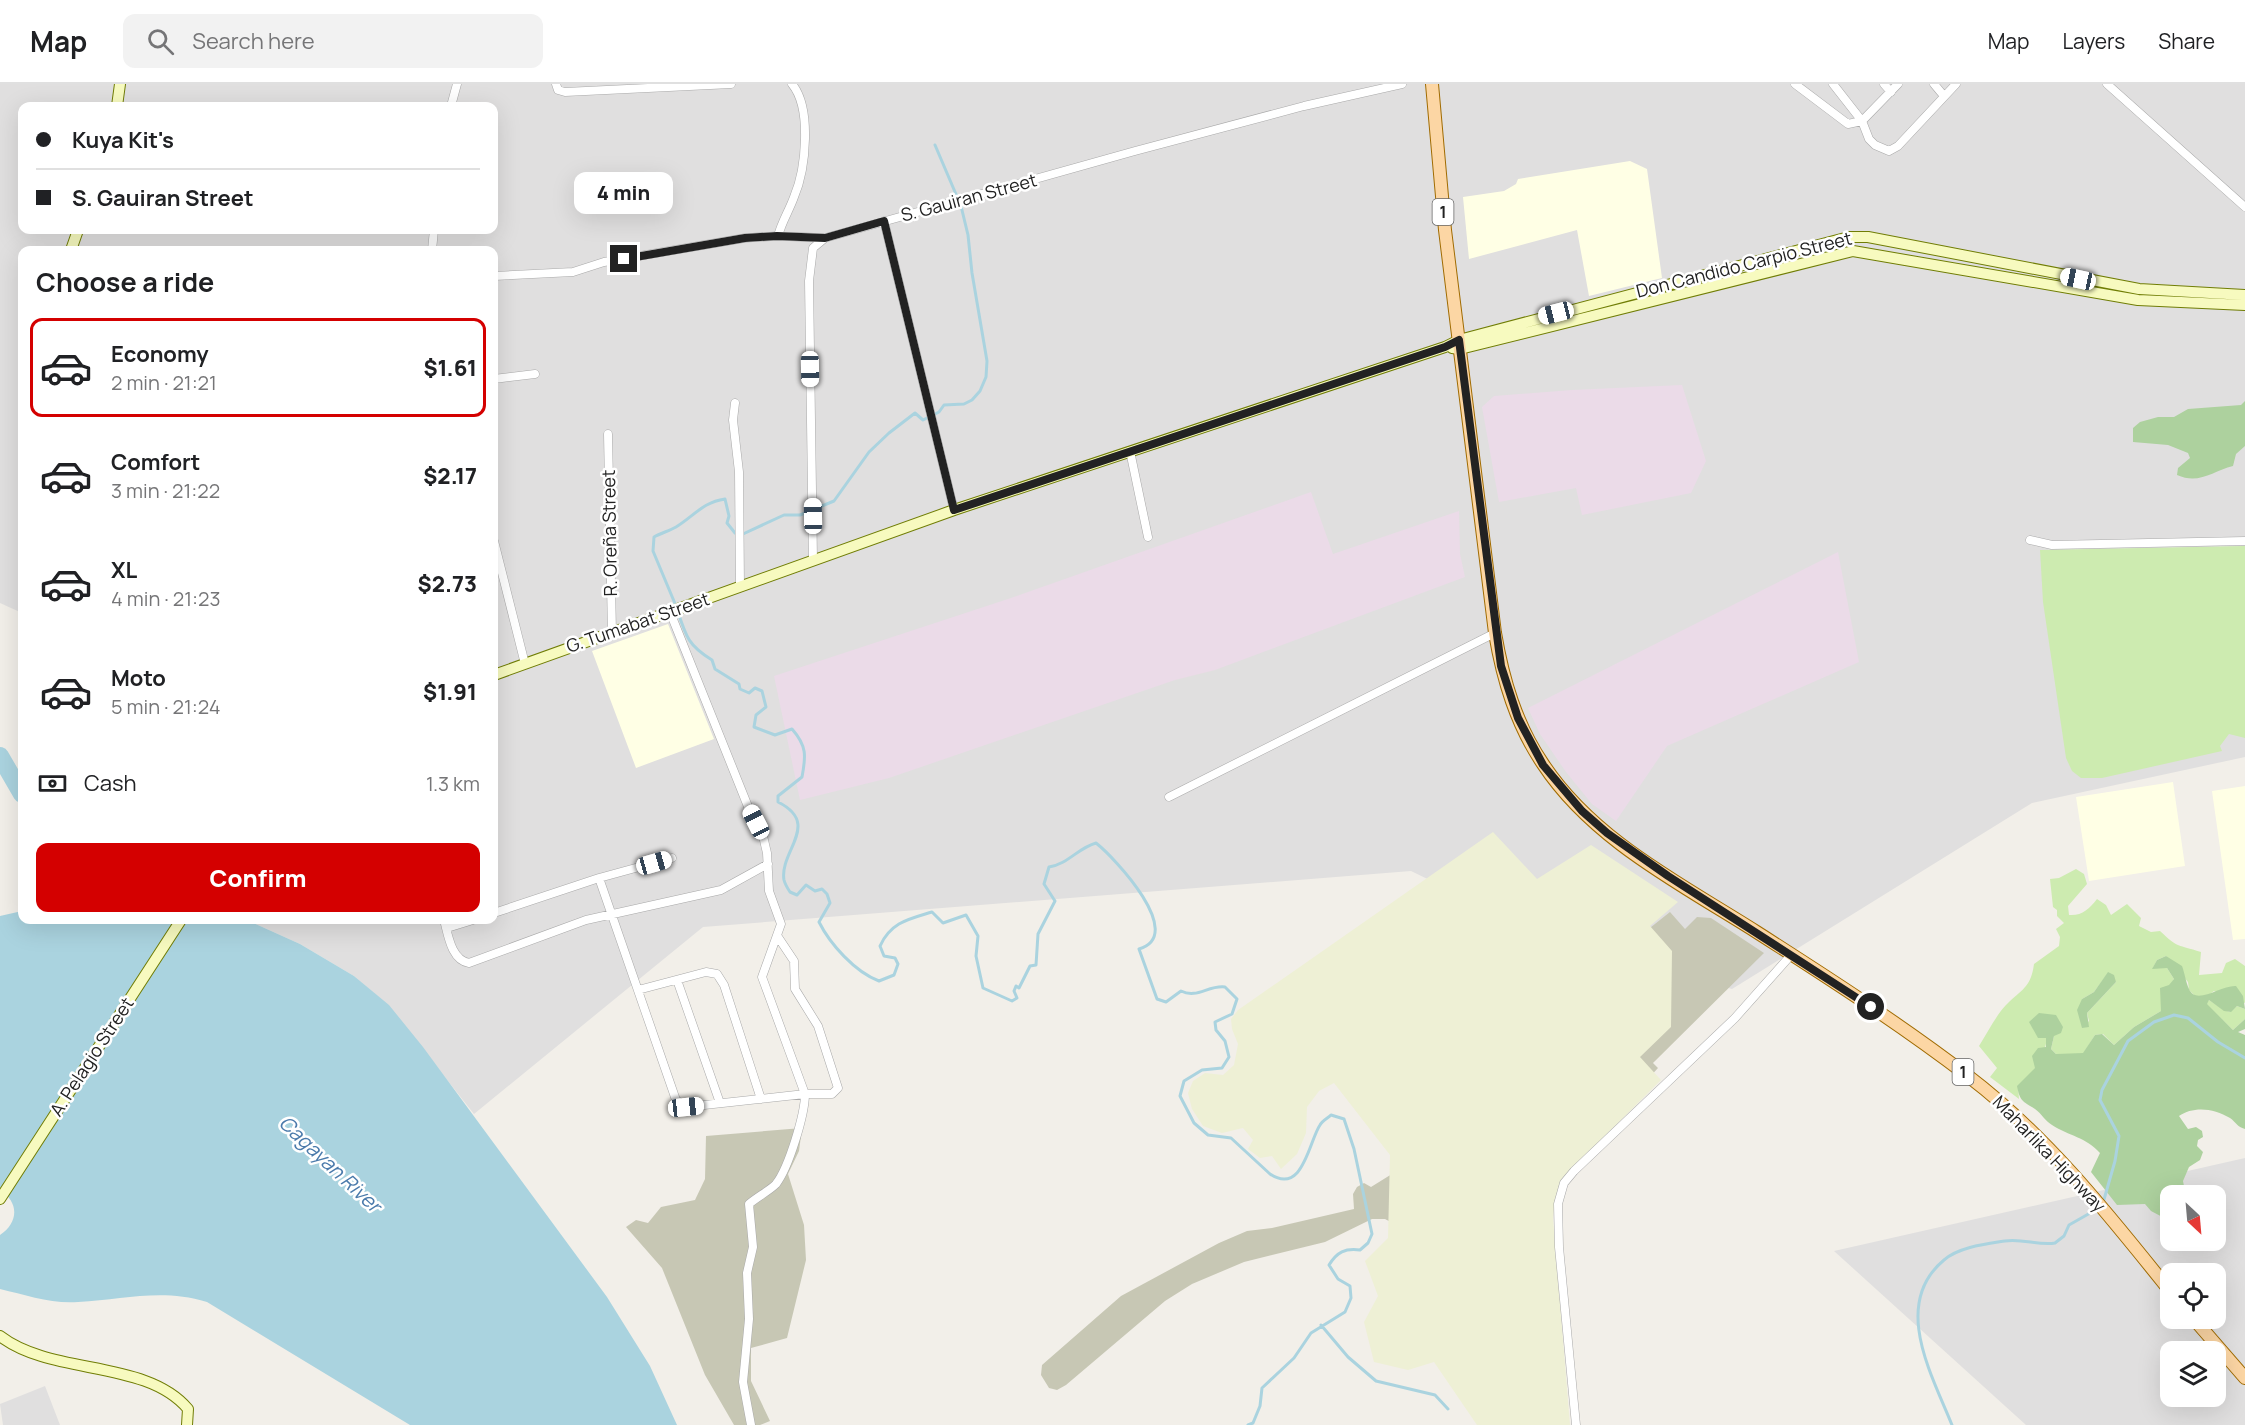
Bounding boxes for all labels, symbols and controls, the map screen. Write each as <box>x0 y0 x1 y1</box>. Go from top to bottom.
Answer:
search box <box>123 14 543 68</box>
text: Map <box>30 22 87 60</box>
icon: search <box>144 25 177 58</box>
text: Search here <box>192 26 315 56</box>
text: Map <box>1988 27 2029 55</box>
text: Layers <box>2062 27 2125 55</box>
text: Share <box>2158 27 2215 55</box>
text: Kuya Kit's <box>72 125 174 155</box>
street label: S. Gauiran Street <box>898 167 1039 227</box>
callout: 4 min <box>574 172 674 214</box>
text: 4 min <box>597 179 650 206</box>
text: S. Gauiran Street <box>72 183 254 213</box>
road number: 1 <box>1432 199 1454 225</box>
street label: Don Candido Carpio Street <box>1633 226 1854 302</box>
route end <box>610 245 637 272</box>
text: Choose a ride <box>36 263 214 300</box>
car <box>2059 266 2097 292</box>
car <box>1536 300 1576 326</box>
text: Economy <box>111 339 209 369</box>
icon: car <box>39 341 93 395</box>
car <box>801 351 819 387</box>
text: $1.61 <box>423 353 477 383</box>
text: 2 min · 21:21 <box>111 369 217 396</box>
text: Comfort <box>111 447 200 477</box>
icon: car <box>39 449 93 503</box>
text: $2.17 <box>423 461 477 491</box>
street label: R. Oreña Street <box>596 470 622 596</box>
text: 3 min · 21:22 <box>111 477 220 504</box>
car <box>804 498 822 534</box>
text: XL <box>111 555 137 585</box>
icon: car <box>39 557 93 611</box>
text: $2.73 <box>418 569 477 599</box>
text: 4 min · 21:23 <box>111 585 220 612</box>
street label: G. Tumabat Street <box>563 586 713 658</box>
text: Moto <box>111 663 166 693</box>
icon: car <box>39 665 93 719</box>
text: $1.91 <box>423 677 477 707</box>
text: 5 min · 21:24 <box>111 693 221 720</box>
icon: cash <box>36 767 69 800</box>
text: Cash <box>84 768 137 798</box>
text: 1.3 km <box>426 770 480 797</box>
car <box>740 802 772 842</box>
button: Confirm <box>36 843 480 912</box>
car <box>634 849 674 877</box>
street label: A. Pelagio Street <box>44 992 139 1120</box>
route start <box>1857 993 1884 1020</box>
road number: 1 <box>1952 1059 1974 1085</box>
street label: Maharlika Highway <box>1988 1090 2112 1217</box>
car <box>667 1096 705 1118</box>
water label: Cagayan River <box>273 1109 389 1220</box>
north arrow <box>2160 1185 2226 1251</box>
map controls <box>2160 1185 2226 1407</box>
button: locate <box>2160 1263 2226 1329</box>
button: layers <box>2160 1341 2226 1407</box>

